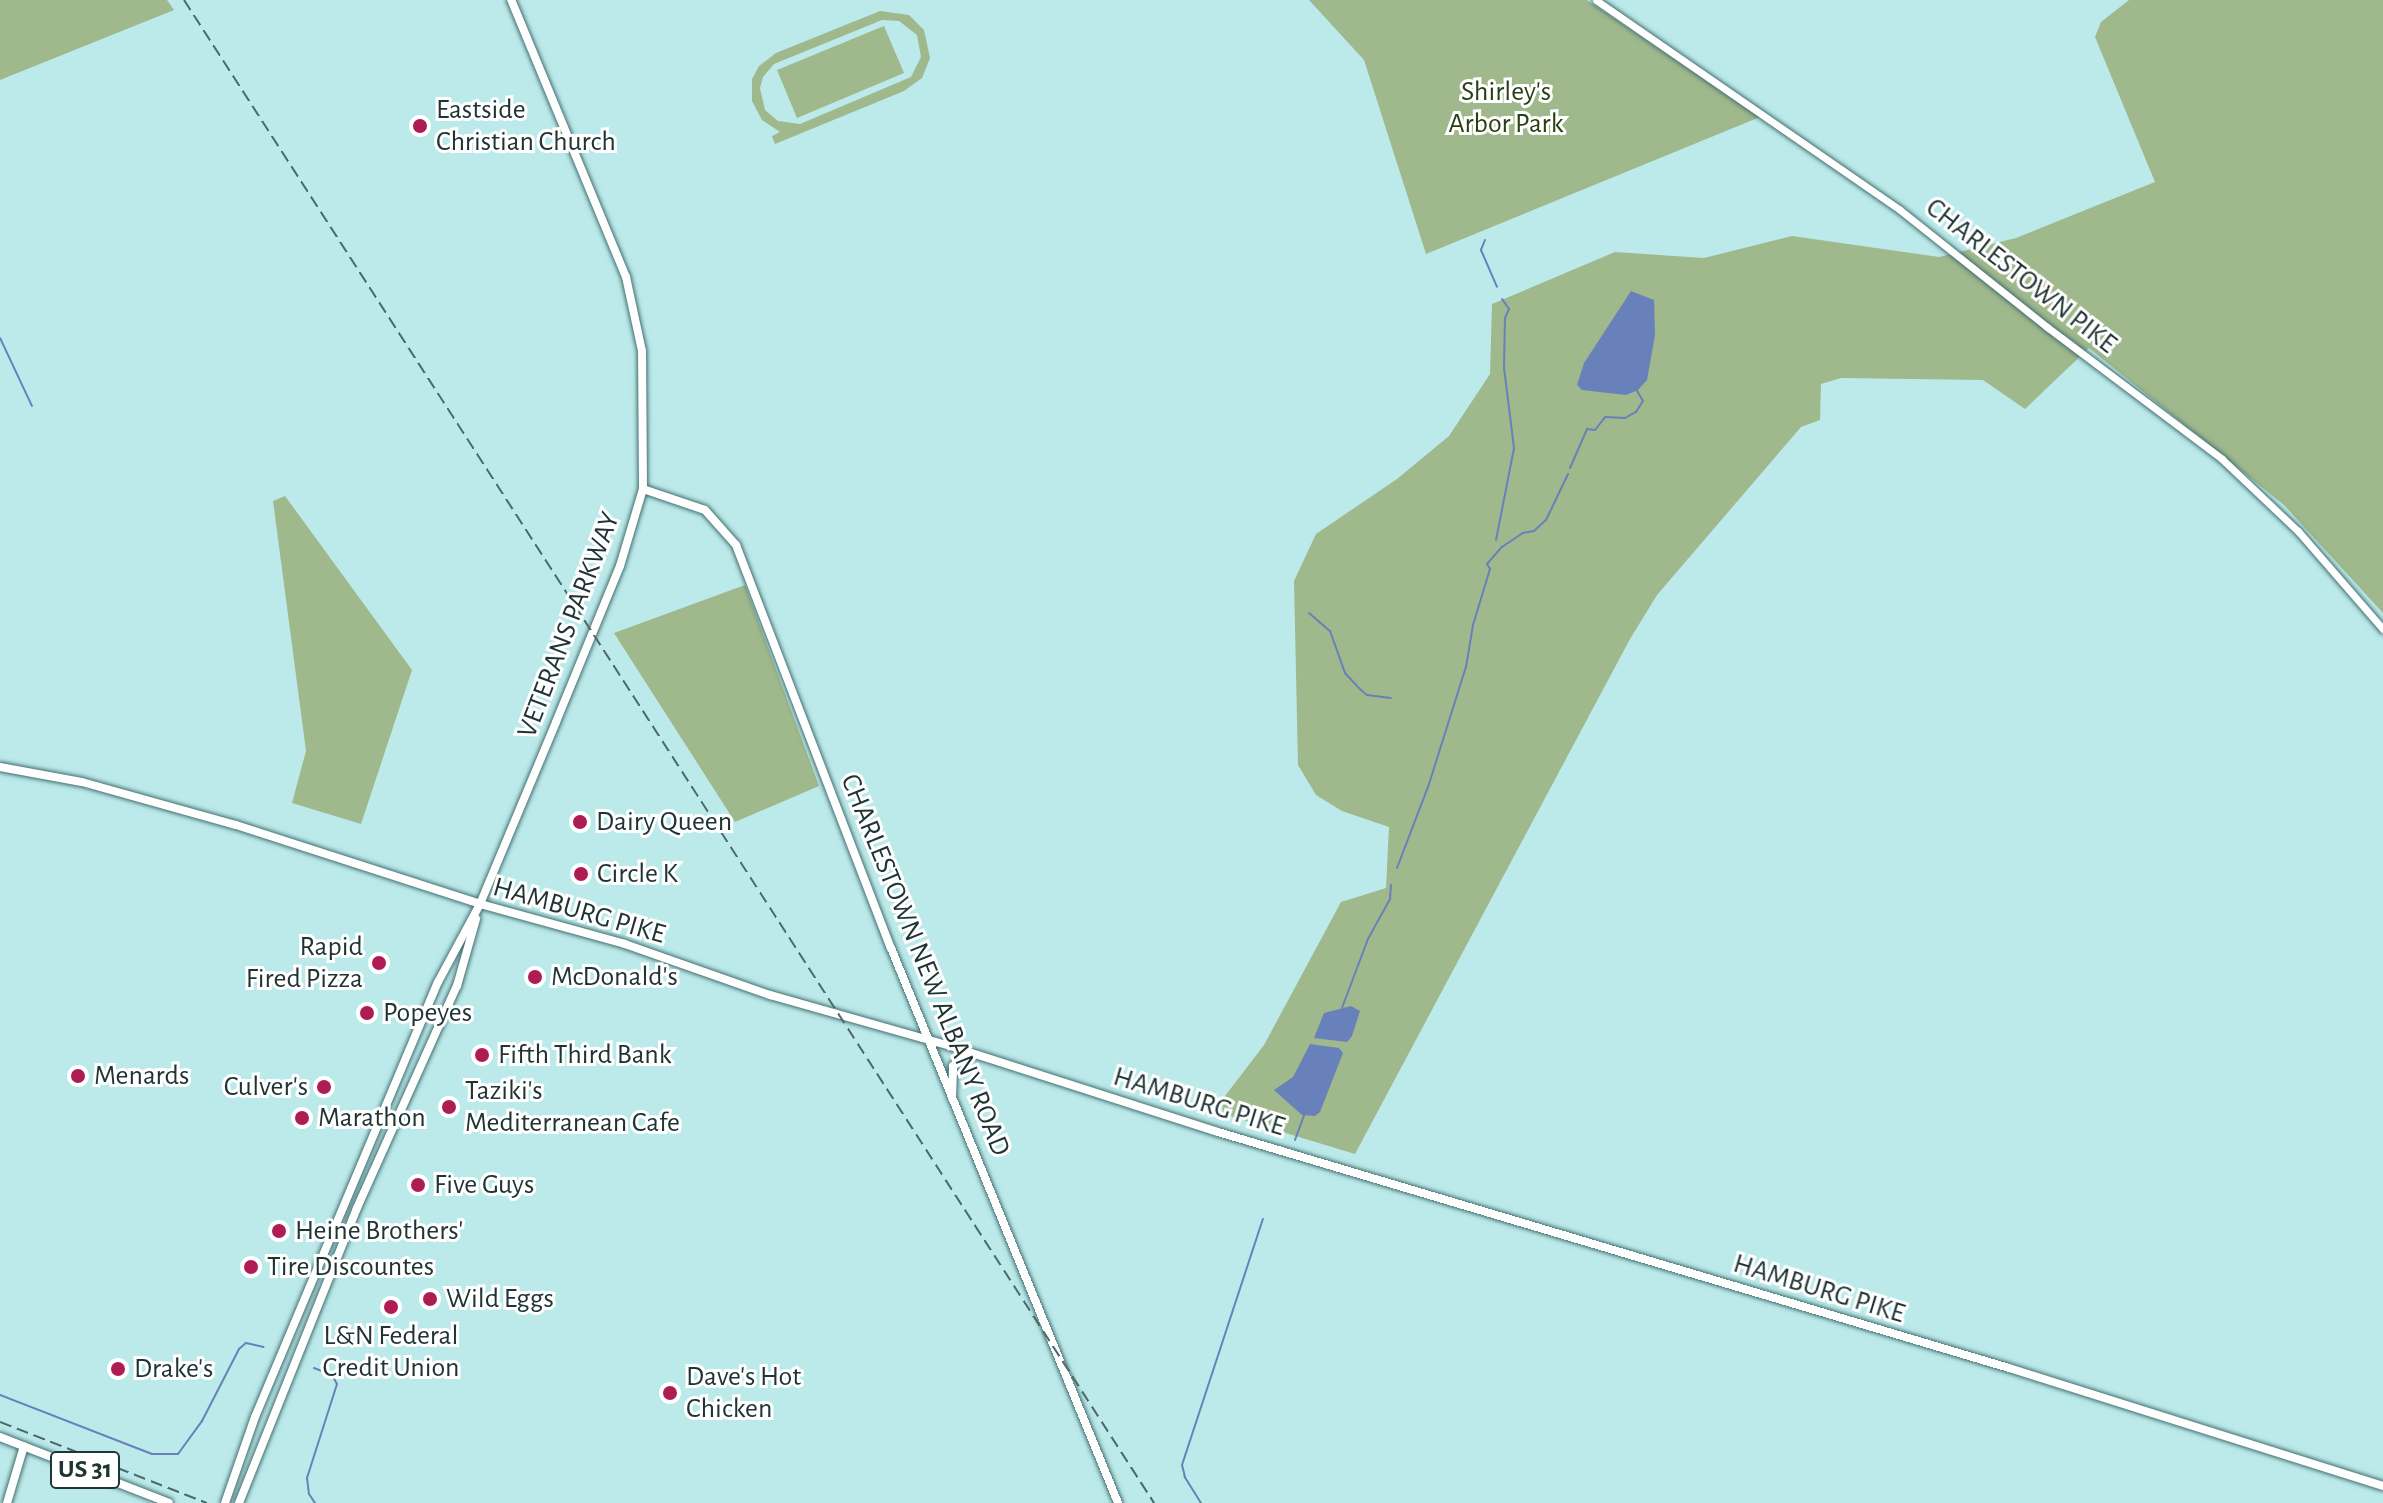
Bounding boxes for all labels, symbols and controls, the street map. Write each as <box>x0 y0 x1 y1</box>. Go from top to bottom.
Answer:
park label: Shirley's Arbor Park <box>1449 75 1563 141</box>
place label: Eastside Christian Church <box>436 93 616 159</box>
marker: Eastside Christian Church <box>411 117 429 135</box>
street label: CHARLESTOWN PIKE <box>1919 191 2123 361</box>
street label: VETERANS PARKWAY <box>510 507 628 743</box>
street label: CHARLESTOWN NEW ALBANY ROAD <box>833 769 1017 1161</box>
place label: Dairy Queen <box>596 805 732 839</box>
marker: Dairy Queen <box>571 813 589 831</box>
place label: Circle K <box>597 857 678 891</box>
marker: Circle K <box>572 865 590 883</box>
street label: HAMBURG PIKE <box>489 870 669 952</box>
place label: Rapid Fired Pizza <box>246 930 363 996</box>
marker: Rapid Fired Pizza <box>370 954 388 972</box>
place label: McDonald's <box>551 960 678 994</box>
marker: McDonald's <box>526 968 544 986</box>
place label: Popeyes <box>383 996 472 1030</box>
marker: Popeyes <box>358 1004 376 1022</box>
place label: Fifth Third Bank <box>498 1038 672 1072</box>
marker: Fifth Third Bank <box>473 1046 491 1064</box>
place label: Menards <box>94 1059 189 1093</box>
street label: HAMBURG PIKE <box>1109 1060 1289 1144</box>
marker: Menards <box>69 1067 87 1085</box>
place label: Culver's <box>224 1070 308 1104</box>
place label: Taziki's Mediterranean Cafe <box>465 1074 680 1140</box>
marker: Culver's <box>315 1078 333 1096</box>
marker: Taziki's Mediterranean Cafe <box>440 1098 458 1116</box>
place label: Marathon <box>318 1101 426 1135</box>
marker: Marathon <box>293 1109 311 1127</box>
place label: Five Guys <box>434 1168 534 1202</box>
marker: Five Guys <box>409 1176 427 1194</box>
place label: Heine Brothers' <box>295 1214 463 1248</box>
marker: Heine Brothers' <box>270 1222 288 1240</box>
street label: HAMBURG PIKE <box>1729 1247 1909 1331</box>
place label: Tire Discountes <box>267 1250 434 1284</box>
marker: Tire Discountes <box>242 1258 260 1276</box>
place label: Wild Eggs <box>446 1282 554 1316</box>
marker: Wild Eggs <box>421 1290 439 1308</box>
marker: L&N Federal Credit Union <box>382 1298 400 1316</box>
place label: L&N Federal Credit Union <box>323 1319 459 1385</box>
place label: Drake's <box>134 1352 213 1386</box>
marker: Drake's <box>109 1360 127 1378</box>
place label: Dave's Hot Chicken <box>686 1360 801 1426</box>
marker: Dave's Hot Chicken <box>661 1384 679 1402</box>
road number: US 31 <box>49 1448 121 1492</box>

